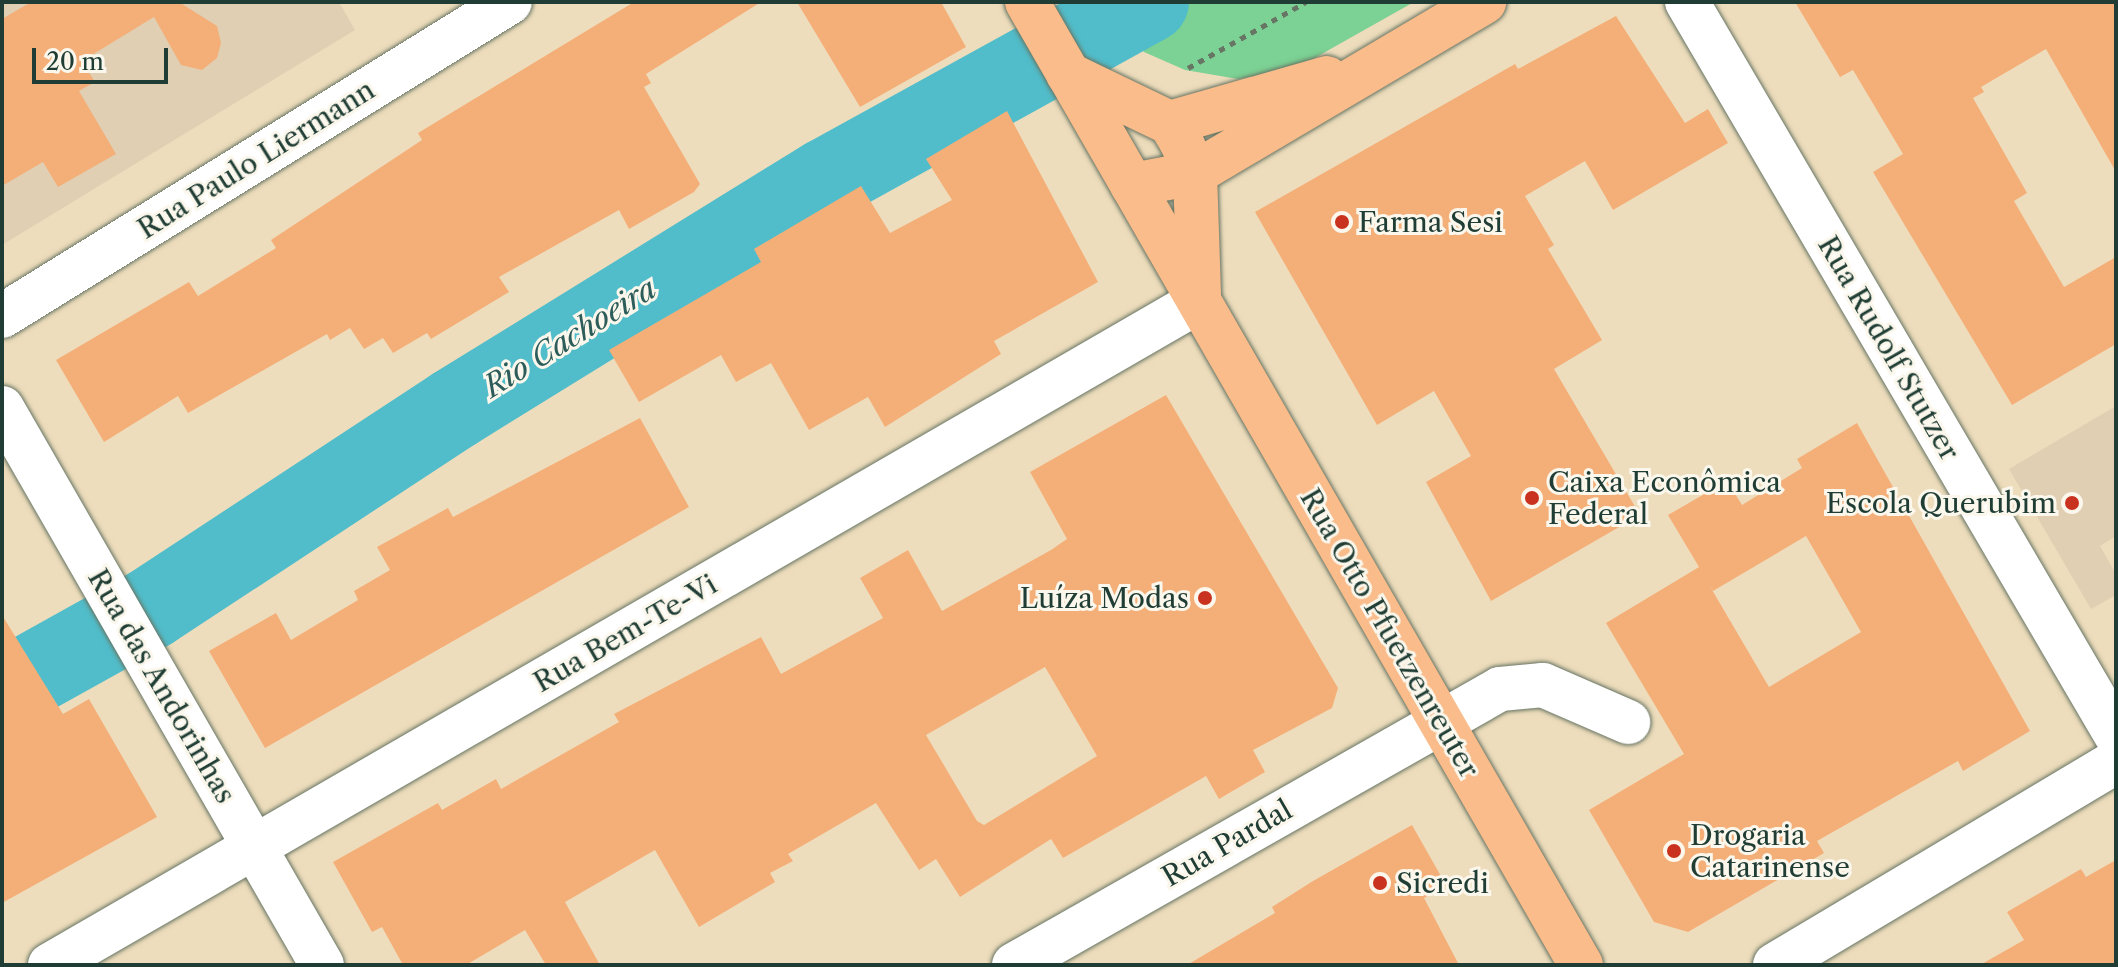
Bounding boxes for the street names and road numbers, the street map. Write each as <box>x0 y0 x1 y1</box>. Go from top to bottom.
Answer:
street label: Rua Paulo Liermann <box>131 72 381 246</box>
street label: Rua Rudolf Stutzer <box>1811 230 1967 466</box>
street label: Rua Otto Pfuetzenreuter <box>1293 482 1487 784</box>
street label: Rua das Andorinhas <box>81 562 243 810</box>
street label: Rua Bem-Te-Vi <box>527 567 723 699</box>
street label: Rua Pardal <box>1156 792 1298 894</box>

